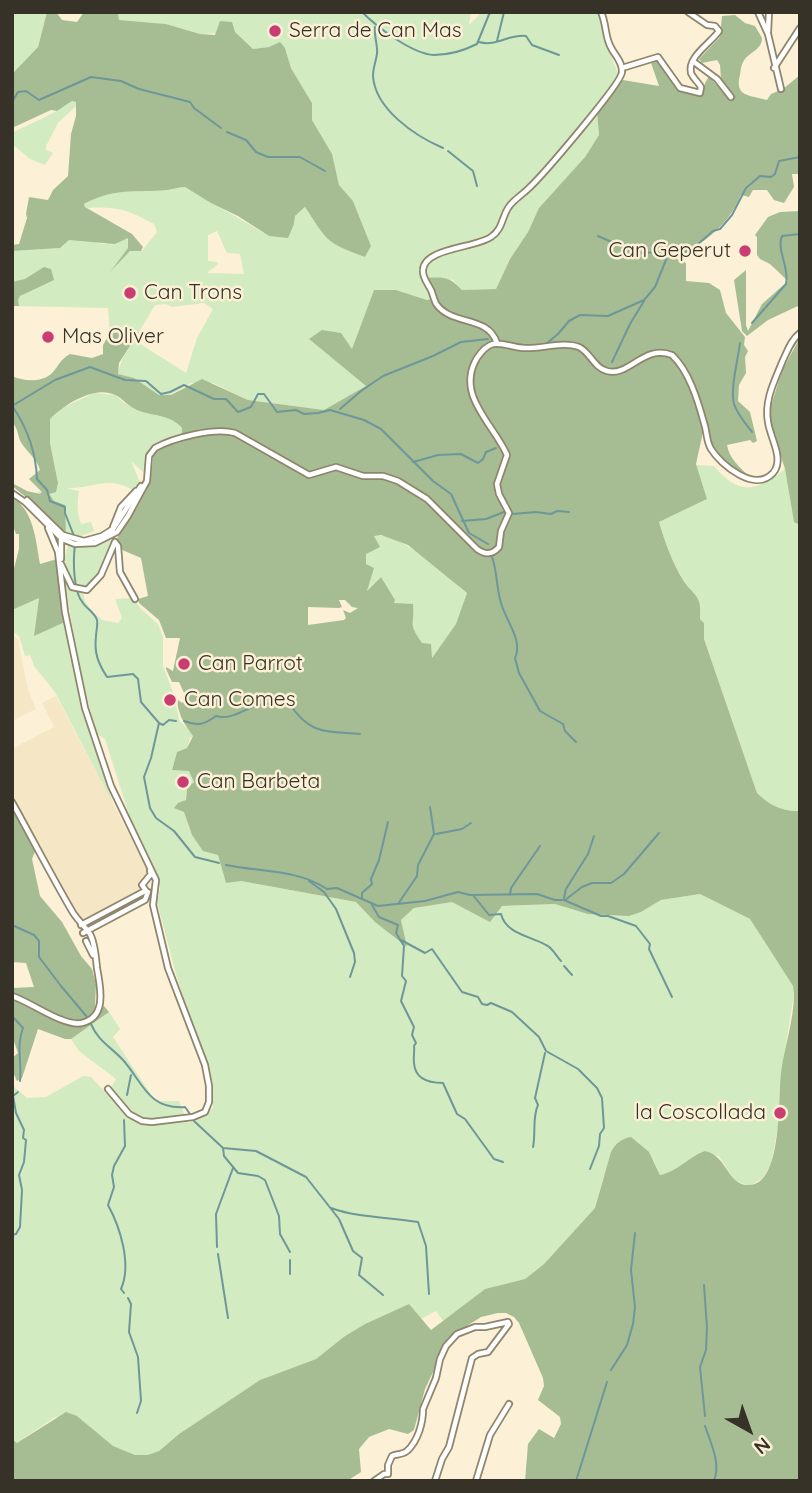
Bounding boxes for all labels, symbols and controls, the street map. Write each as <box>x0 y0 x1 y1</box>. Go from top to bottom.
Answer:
place label: Serra de Can Mas <box>289 18 462 44</box>
marker: Serra de Can Mas <box>267 23 283 39</box>
place label: Can Geperut <box>608 238 731 264</box>
marker: Can Geperut <box>737 243 753 259</box>
place label: Can Trons <box>144 280 242 306</box>
marker: Can Trons <box>122 285 138 301</box>
place label: Mas Oliver <box>62 324 164 350</box>
marker: Mas Oliver <box>40 329 56 345</box>
place label: Can Parrot <box>198 651 303 677</box>
marker: Can Parrot <box>176 656 192 672</box>
place label: Can Comes <box>184 687 296 713</box>
marker: Can Comes <box>162 692 178 708</box>
place label: Can Barbeta <box>197 769 320 795</box>
marker: Can Barbeta <box>175 774 191 790</box>
place label: la Coscollada <box>635 1100 766 1126</box>
marker: la Coscollada <box>772 1105 788 1121</box>
north arrow <box>714 1395 784 1465</box>
text: N <box>749 1432 776 1460</box>

